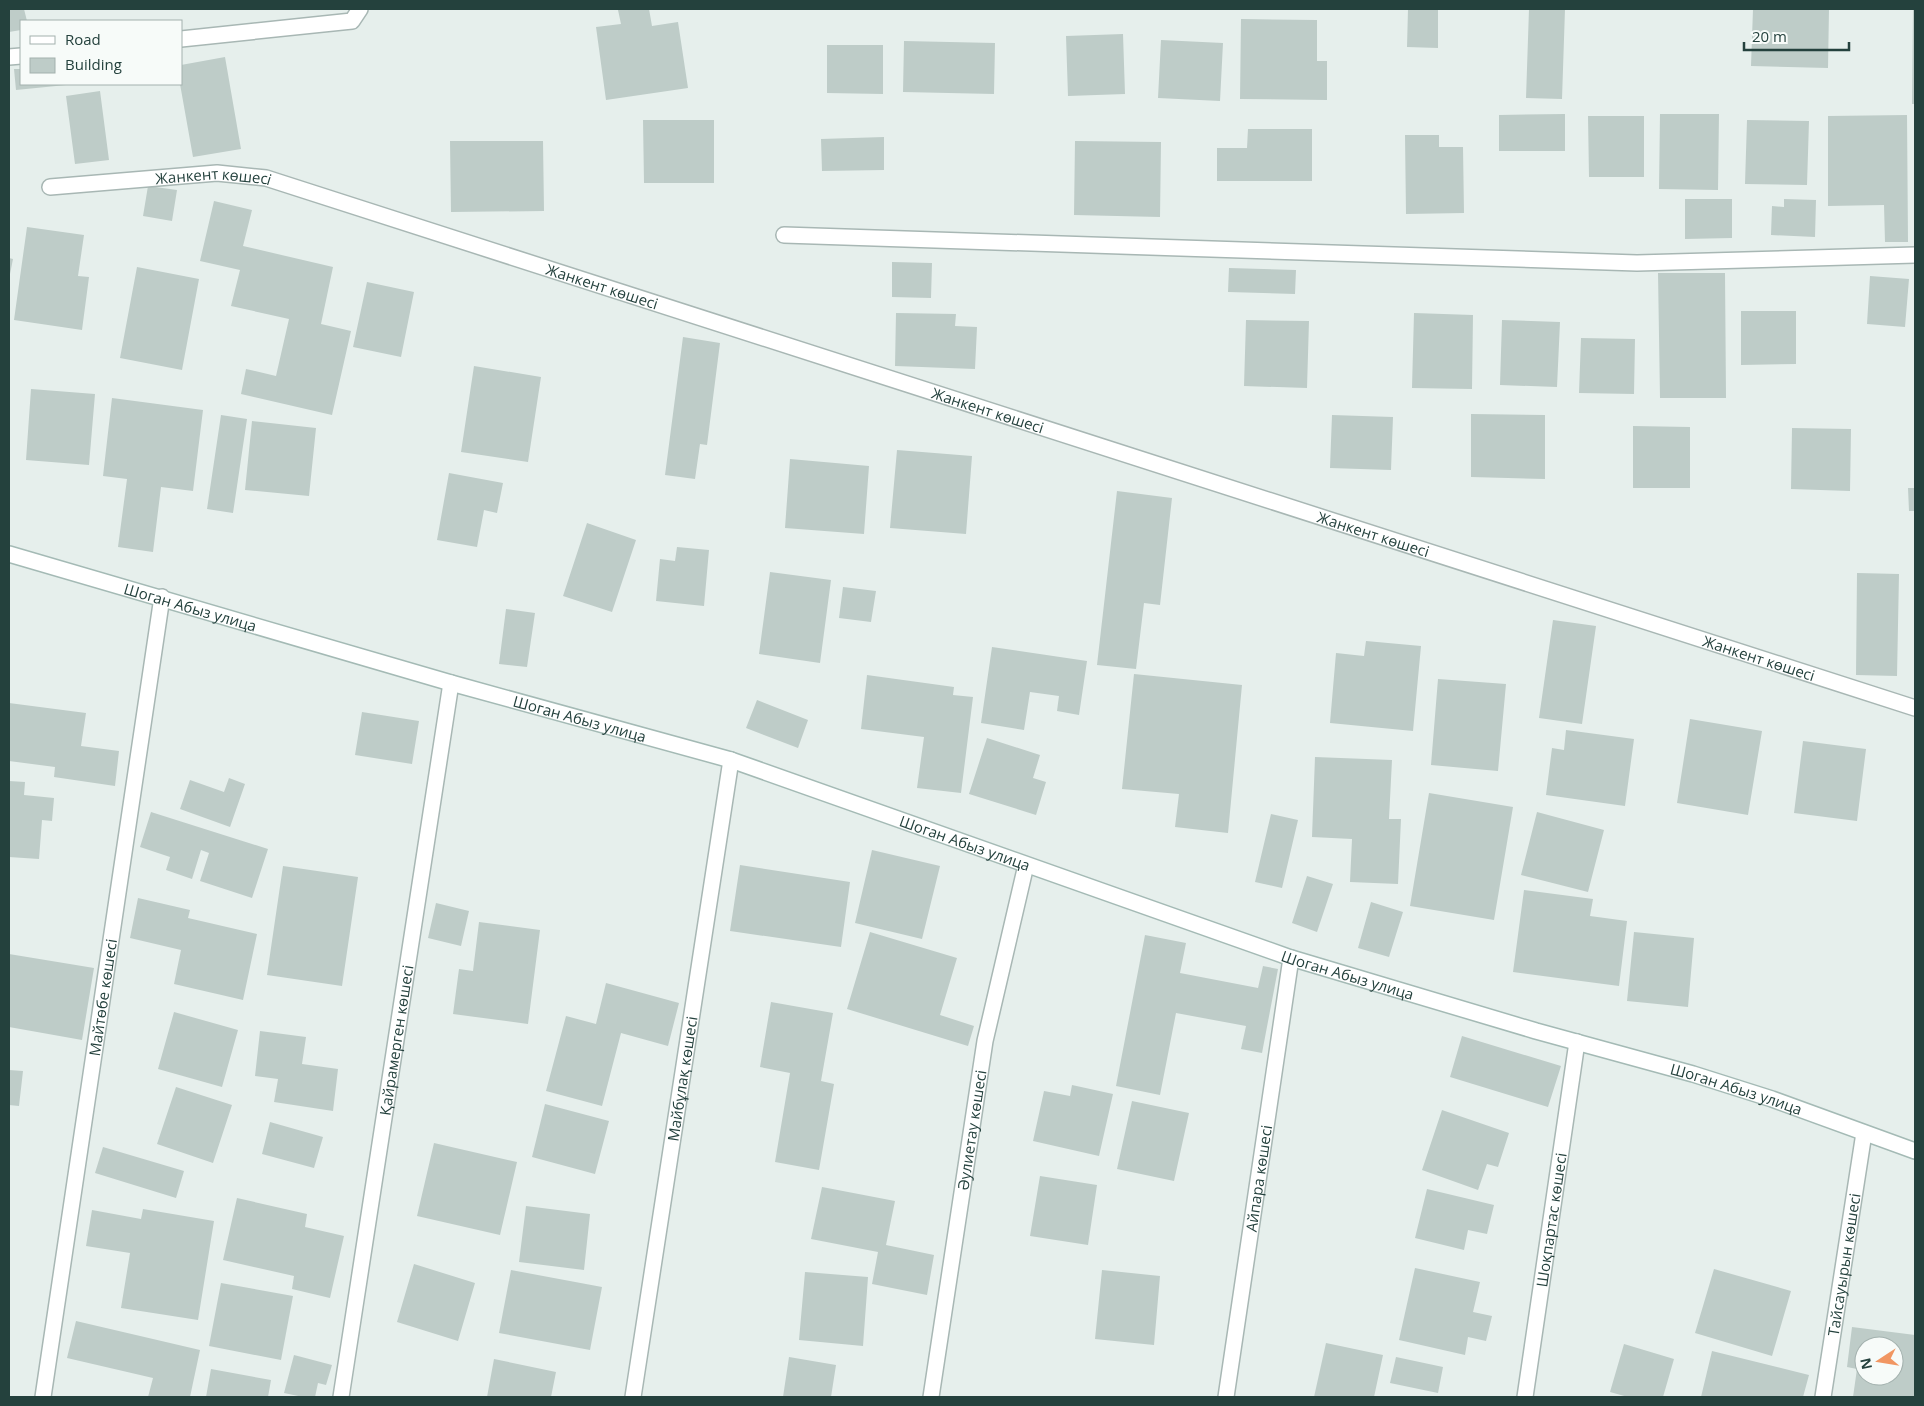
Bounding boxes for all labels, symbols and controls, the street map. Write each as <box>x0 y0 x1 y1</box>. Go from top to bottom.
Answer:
legend <box>20 20 182 85</box>
scale bar <box>1744 20 1849 52</box>
text: 20 m <box>1752 26 1787 46</box>
text: Road <box>65 29 101 49</box>
text: Building <box>65 54 122 74</box>
street label: Жанкент көшесі <box>154 163 274 189</box>
street label: Жанкент көшесі <box>544 259 661 313</box>
street label: Жанкент көшесі <box>929 383 1046 437</box>
street label: Жанкент көшесі <box>1315 507 1432 561</box>
street label: Шоган Абыз улица <box>122 578 259 636</box>
street label: Жанкент көшесі <box>1700 630 1818 685</box>
street label: Шоган Абыз улица <box>511 691 649 746</box>
street label: Шоган Абыз улица <box>897 810 1033 875</box>
street label: Майтөбе көшесі <box>84 937 121 1057</box>
street label: Шоган Абыз улица <box>1279 945 1416 1004</box>
street label: Қайрамерген көшесі <box>375 964 417 1117</box>
street label: Майбұлақ көшесі <box>662 1015 701 1143</box>
street label: Шоган Абыз улица <box>1668 1058 1805 1119</box>
street label: Әулиетау көшесі <box>952 1068 990 1192</box>
street label: Айпара көшесі <box>1241 1124 1276 1233</box>
street label: Шоқпартас көшесі <box>1531 1151 1571 1288</box>
street label: Тайсауырын көшесі <box>1823 1192 1865 1337</box>
north arrow <box>1854 1336 1904 1386</box>
text: N <box>1855 1356 1876 1371</box>

